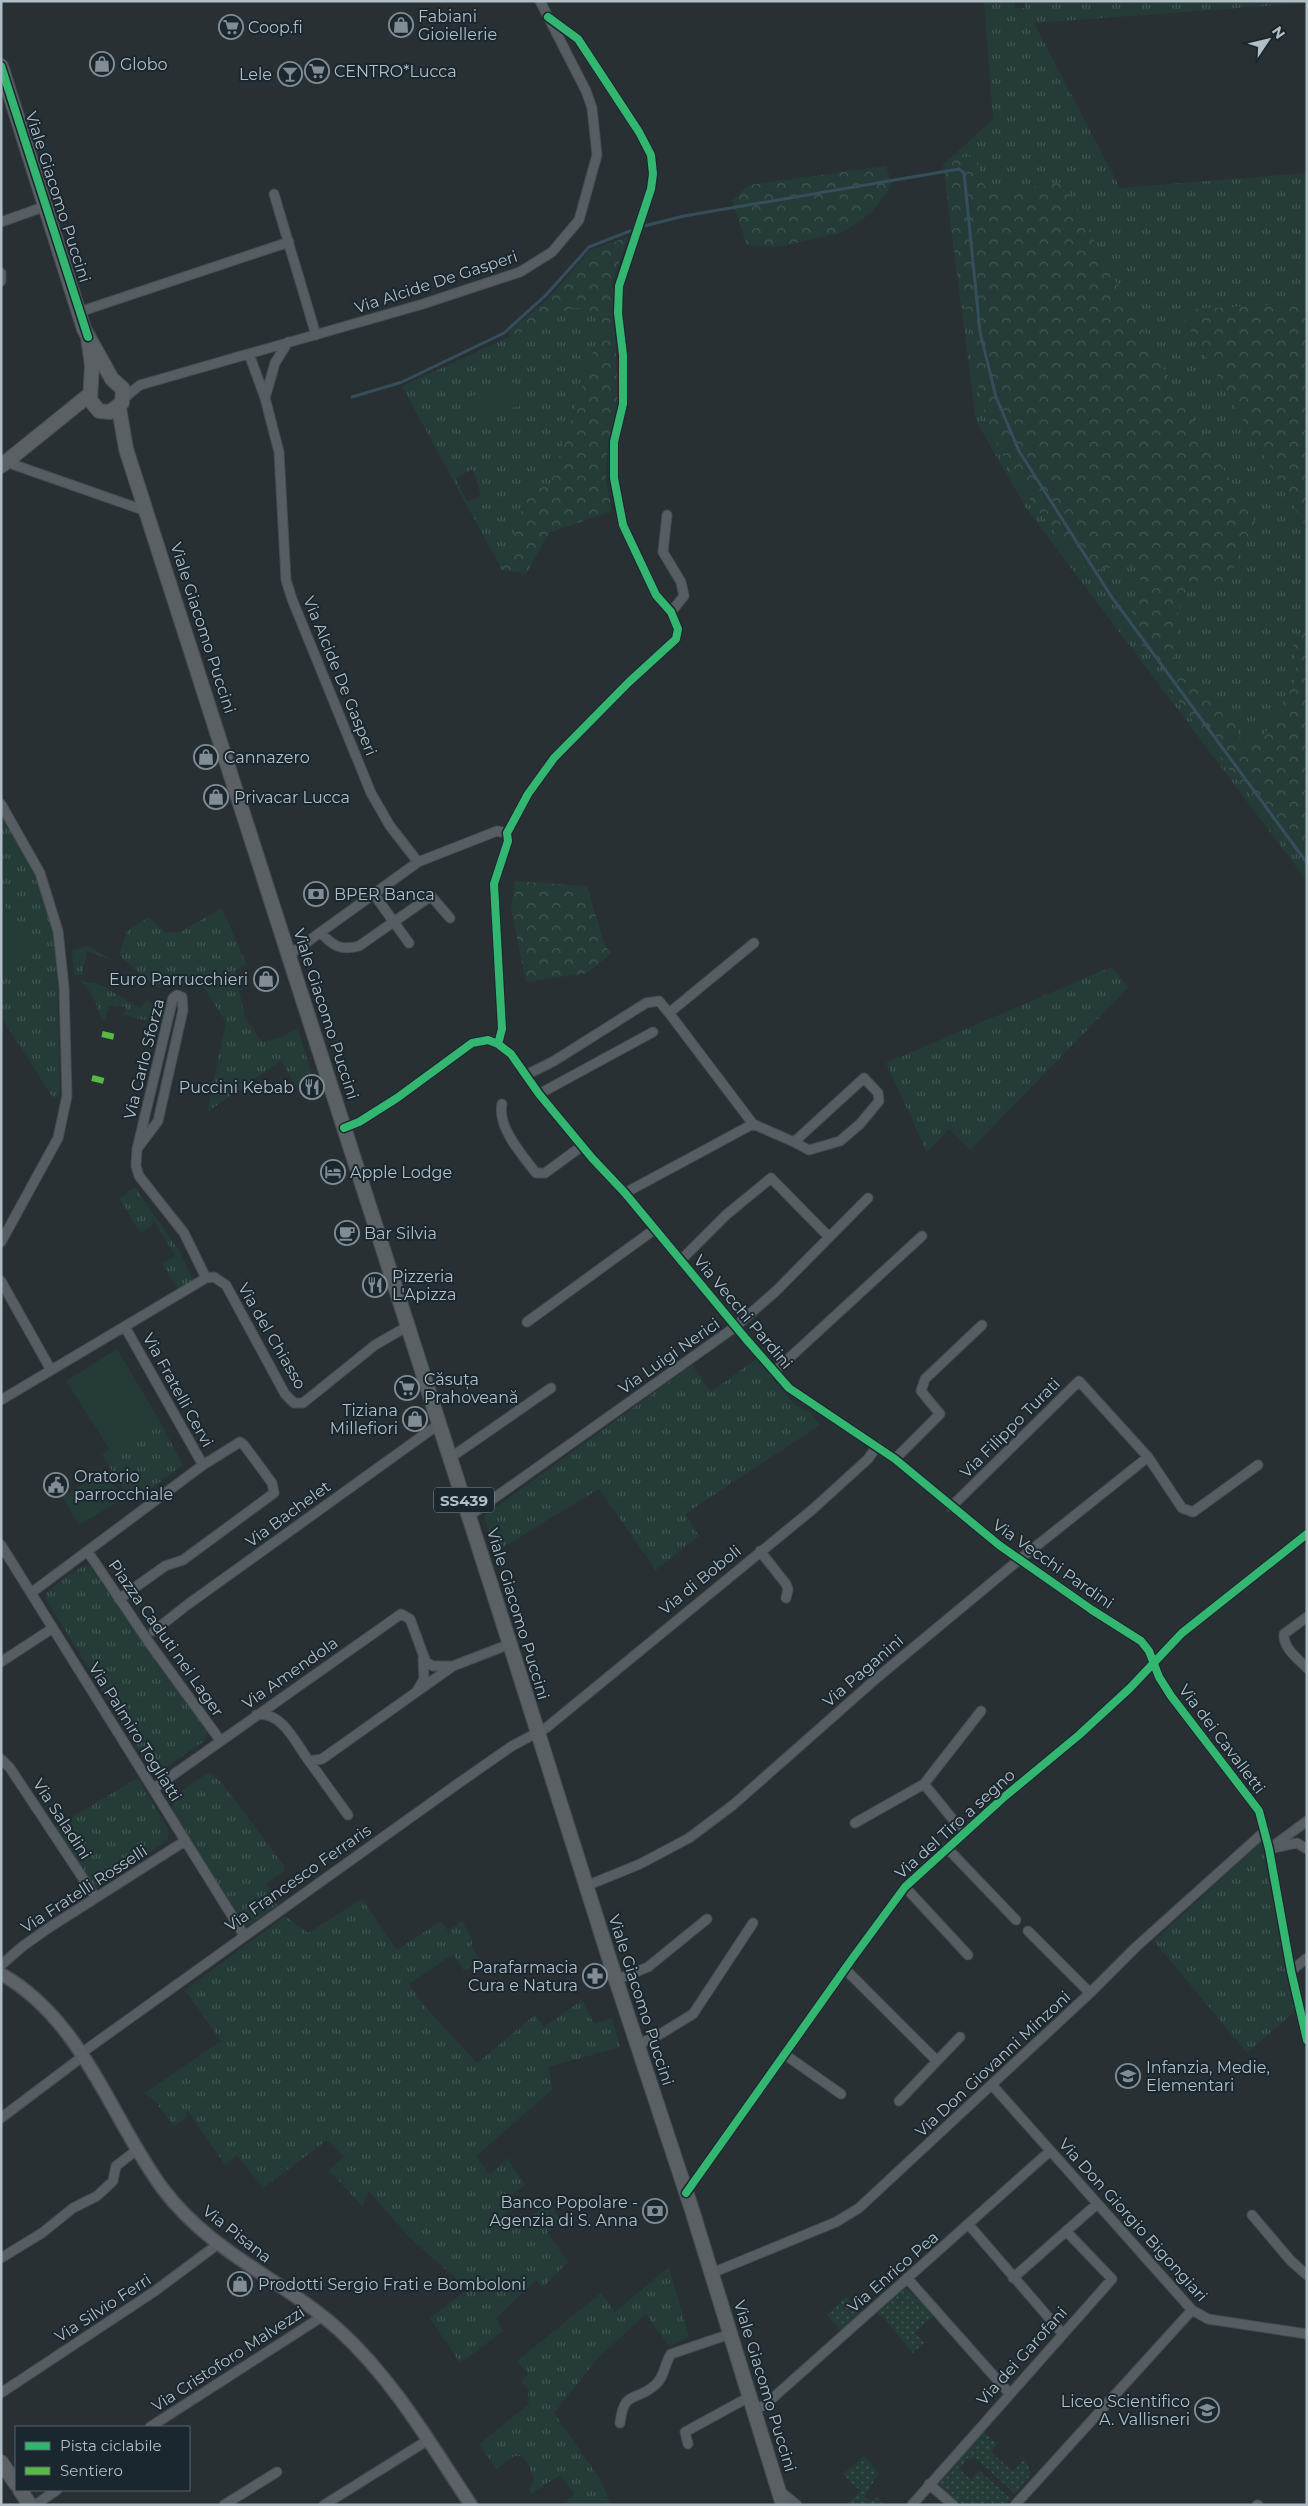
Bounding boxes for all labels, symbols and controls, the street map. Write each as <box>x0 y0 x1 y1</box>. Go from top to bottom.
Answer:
place label: Fabiani Gioiellerie <box>418 7 497 44</box>
shop icon: Fabiani Gioiellerie <box>388 12 414 38</box>
supermarket icon: Coop.fi <box>218 14 244 40</box>
north arrow <box>1243 15 1293 65</box>
place label: Coop.fi <box>248 18 303 37</box>
text: N <box>1268 23 1289 42</box>
shop icon: Globo <box>89 51 115 77</box>
place label: Globo <box>120 55 168 74</box>
supermarket icon: CENTRO*Lucca <box>304 58 330 84</box>
bar icon: Lele <box>277 61 303 87</box>
place label: CENTRO*Lucca <box>334 62 457 81</box>
place label: Lele <box>239 65 272 84</box>
street label: Viale Giacomo Puccini <box>21 109 95 285</box>
street label: Via Alcide De Gasperi <box>352 247 520 317</box>
street label: Viale Giacomo Puccini <box>166 540 240 716</box>
street label: Via Alcide De Gasperi <box>299 593 381 759</box>
shop icon: Cannazero <box>193 744 219 770</box>
place label: Cannazero <box>224 748 310 767</box>
shop icon: Privacar Lucca <box>203 784 229 810</box>
place label: Privacar Lucca <box>234 788 350 807</box>
bank icon: BPER Banca <box>303 881 329 907</box>
place label: BPER Banca <box>334 885 435 904</box>
street label: Viale Giacomo Puccini <box>289 926 363 1102</box>
shop icon: Euro Parrucchieri <box>253 966 279 992</box>
place label: Euro Parrucchieri <box>109 970 248 989</box>
street label: Via Carlo Sforza <box>120 997 168 1121</box>
restaurant icon: Puccini Kebab <box>299 1074 325 1100</box>
place label: Puccini Kebab <box>179 1078 294 1097</box>
hotel icon: Apple Lodge <box>320 1159 346 1185</box>
place label: Apple Lodge <box>350 1163 452 1182</box>
cafe icon: Bar Silvia <box>334 1220 360 1246</box>
place label: Bar Silvia <box>364 1224 437 1243</box>
street label: Via Vecchi Pardini <box>690 1251 796 1373</box>
place label: Pizzeria L'Apizza <box>392 1267 456 1304</box>
restaurant icon: Pizzeria L'Apizza <box>362 1272 388 1298</box>
street label: Via del Chiasso <box>234 1280 310 1392</box>
street label: Via Luigi Nerici <box>615 1314 723 1398</box>
street label: Via Fratelli Cervi <box>139 1330 217 1450</box>
place label: Căsuța Prahoveană <box>424 1370 519 1407</box>
street label: Via Filippo Turati <box>956 1374 1064 1482</box>
supermarket icon: Căsuța Prahoveană <box>394 1375 420 1401</box>
place label: Tiziana Millefiori <box>330 1401 398 1438</box>
shop icon: Tiziana Millefiori <box>402 1406 428 1432</box>
place label: Oratorio parrocchiale <box>74 1467 173 1504</box>
public building icon: Oratorio parrocchiale <box>43 1472 69 1498</box>
street label: Via Bachelet <box>242 1477 335 1551</box>
road number: SS439 <box>434 1488 494 1512</box>
street label: Via Vecchi Pardini <box>989 1515 1117 1613</box>
street label: Viale Giacomo Puccini <box>483 1526 553 1702</box>
street label: Via di Boboli <box>655 1541 745 1619</box>
street label: Piazza Caduti nei Lager <box>104 1556 228 1720</box>
street label: Via Paganini <box>819 1631 907 1711</box>
street label: Via Amendola <box>239 1633 341 1713</box>
street label: Via Palmiro Togliatti <box>85 1659 185 1805</box>
street label: Via dei Cavalletti <box>1175 1681 1269 1797</box>
street label: Via del Tiro a segno <box>891 1765 1019 1883</box>
street label: Via Saladini <box>29 1775 95 1863</box>
street label: Via Francesco Ferraris <box>221 1820 375 1936</box>
street label: Via Fratelli Rosselli <box>17 1841 151 1937</box>
street label: Viale Giacomo Puccini <box>604 1912 678 2088</box>
place label: Parafarmacia Cura e Natura <box>468 1958 578 1995</box>
pharmacy icon: Parafarmacia Cura e Natura <box>582 1963 608 1989</box>
street label: Via Don Giovanni Minzoni <box>912 1987 1074 2141</box>
place label: Infanzia, Medie, Elementari <box>1146 2058 1270 2095</box>
school or university icon: Infanzia, Medie, Elementari <box>1115 2063 1141 2089</box>
street label: Via Don Giorgio Bigongiari <box>1055 2135 1211 2305</box>
place label: Banco Popolare - Agenzia di S. Anna <box>489 2193 638 2230</box>
bank icon: Banco Popolare - Agenzia di S. Anna <box>642 2198 668 2224</box>
street label: Via Pisana <box>199 2201 275 2267</box>
street label: Via Enrico Pea <box>844 2227 942 2317</box>
street label: Via Silvio Ferri <box>51 2270 155 2346</box>
shop icon: Prodotti Sergio Frati e Bomboloni <box>227 2271 253 2297</box>
place label: Prodotti Sergio Frati e Bomboloni <box>258 2275 526 2294</box>
street label: Viale Giacomo Puccini <box>730 2298 800 2474</box>
street label: Via Cristoforo Malvezzi <box>148 2302 308 2416</box>
street label: Via dei Garofani <box>973 2303 1071 2409</box>
place label: Liceo Scientifico A. Vallisneri <box>1061 2392 1190 2429</box>
school or university icon: Liceo Scientifico A. Vallisneri <box>1194 2397 1220 2423</box>
legend <box>15 2426 190 2491</box>
text: Pista ciclabile <box>60 2436 162 2455</box>
text: Sentiero <box>60 2461 123 2480</box>

